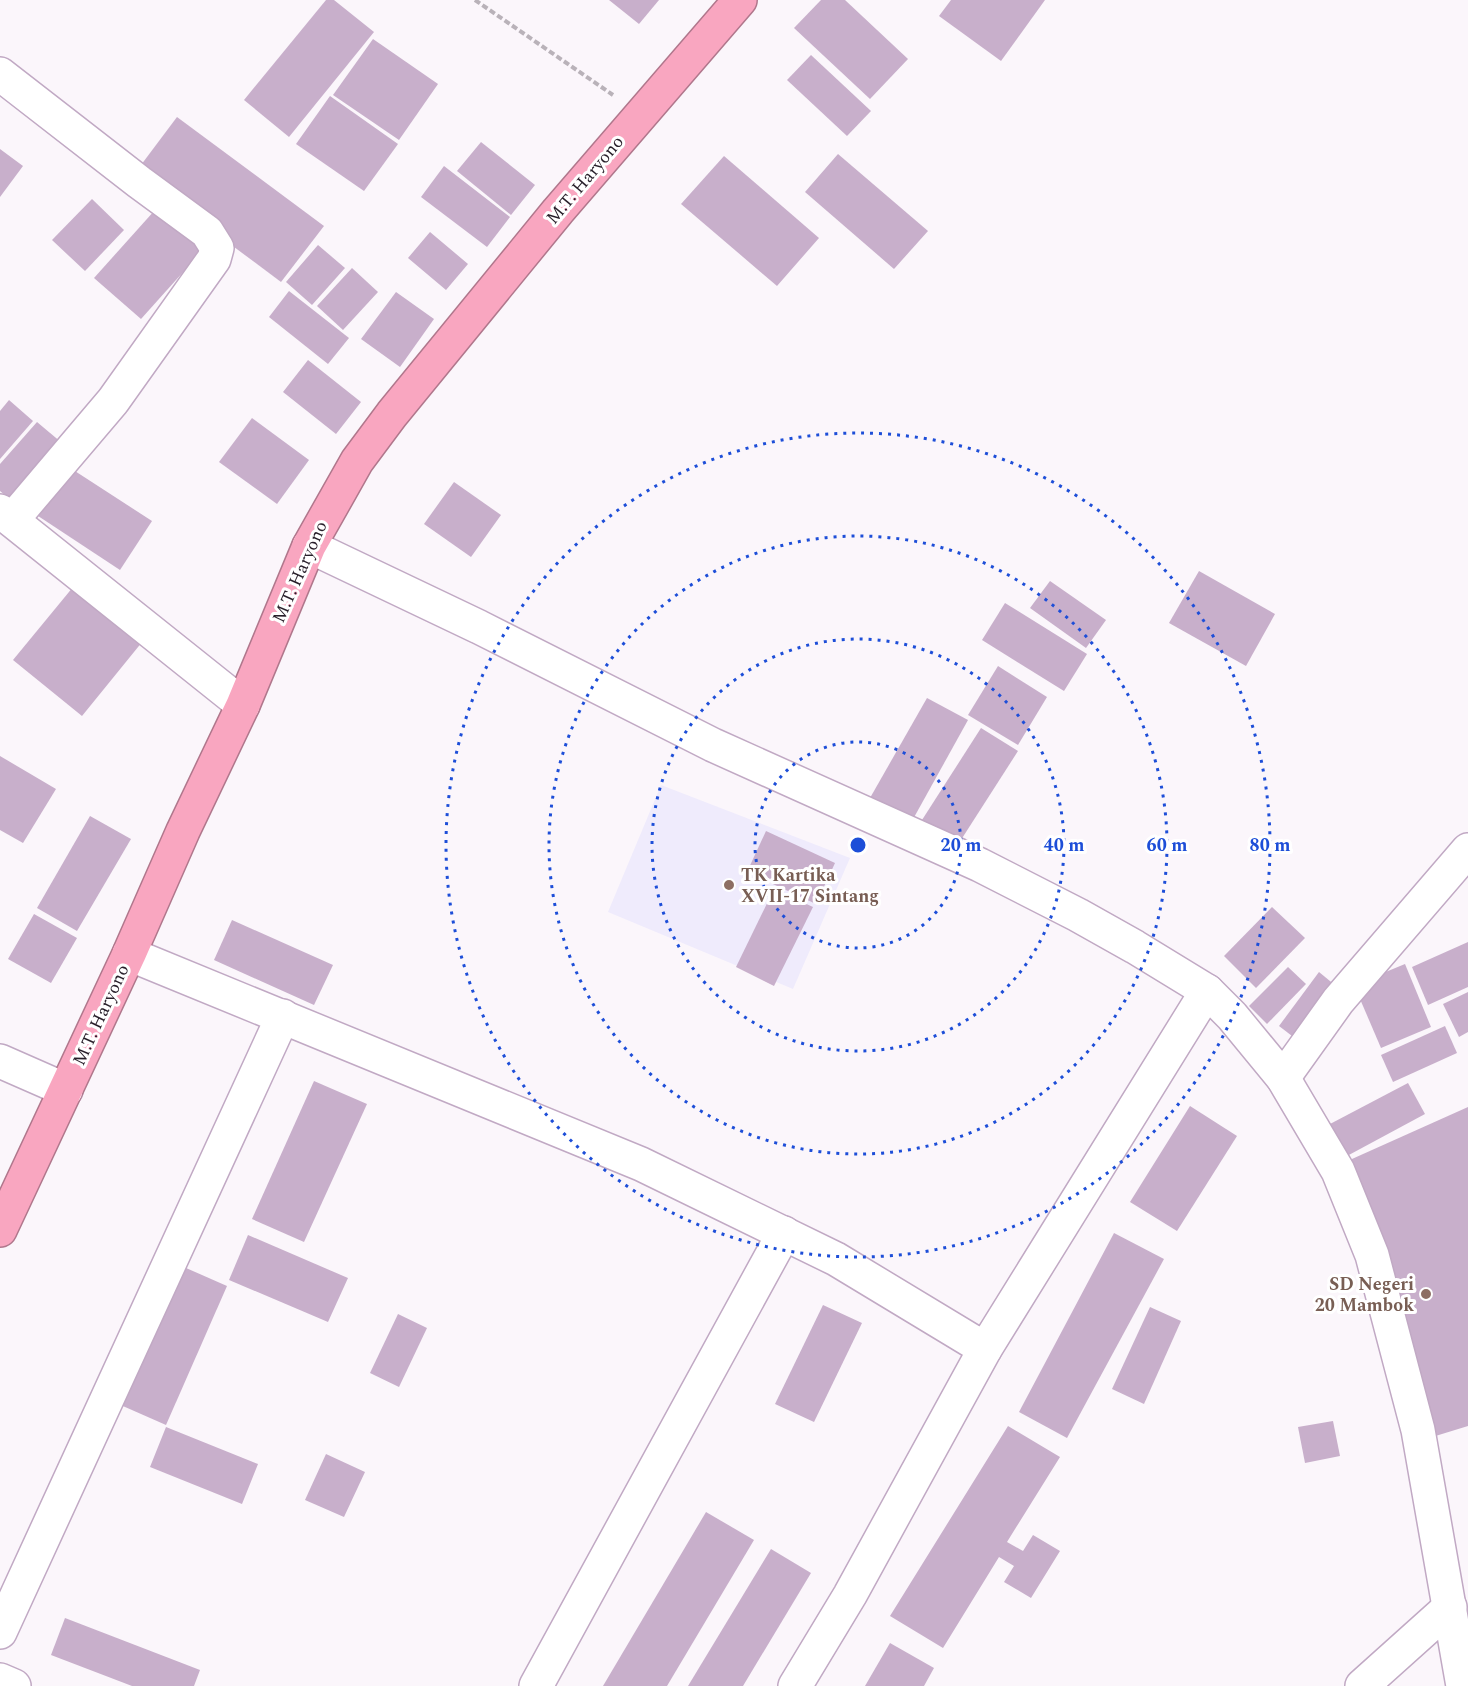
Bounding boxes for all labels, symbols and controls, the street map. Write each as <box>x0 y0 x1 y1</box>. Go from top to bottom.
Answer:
street label: M.T. Haryono <box>540 130 630 230</box>
street label: M.T. Haryono <box>265 517 335 627</box>
text: 20 m <box>941 832 981 859</box>
text: 40 m <box>1044 832 1084 859</box>
text: 60 m <box>1147 832 1187 859</box>
text: 80 m <box>1250 832 1290 859</box>
centre of rings <box>848 835 868 855</box>
place label: TK Kartika XVII-17 Sintang <box>741 862 879 910</box>
marker: TK Kartika XVII-17 Sintang <box>722 878 736 892</box>
street label: M.T. Haryono <box>66 960 136 1070</box>
place label: SD Negeri 20 Mambok <box>1315 1271 1414 1319</box>
marker: SD Negeri 20 Mambok <box>1419 1287 1433 1301</box>

